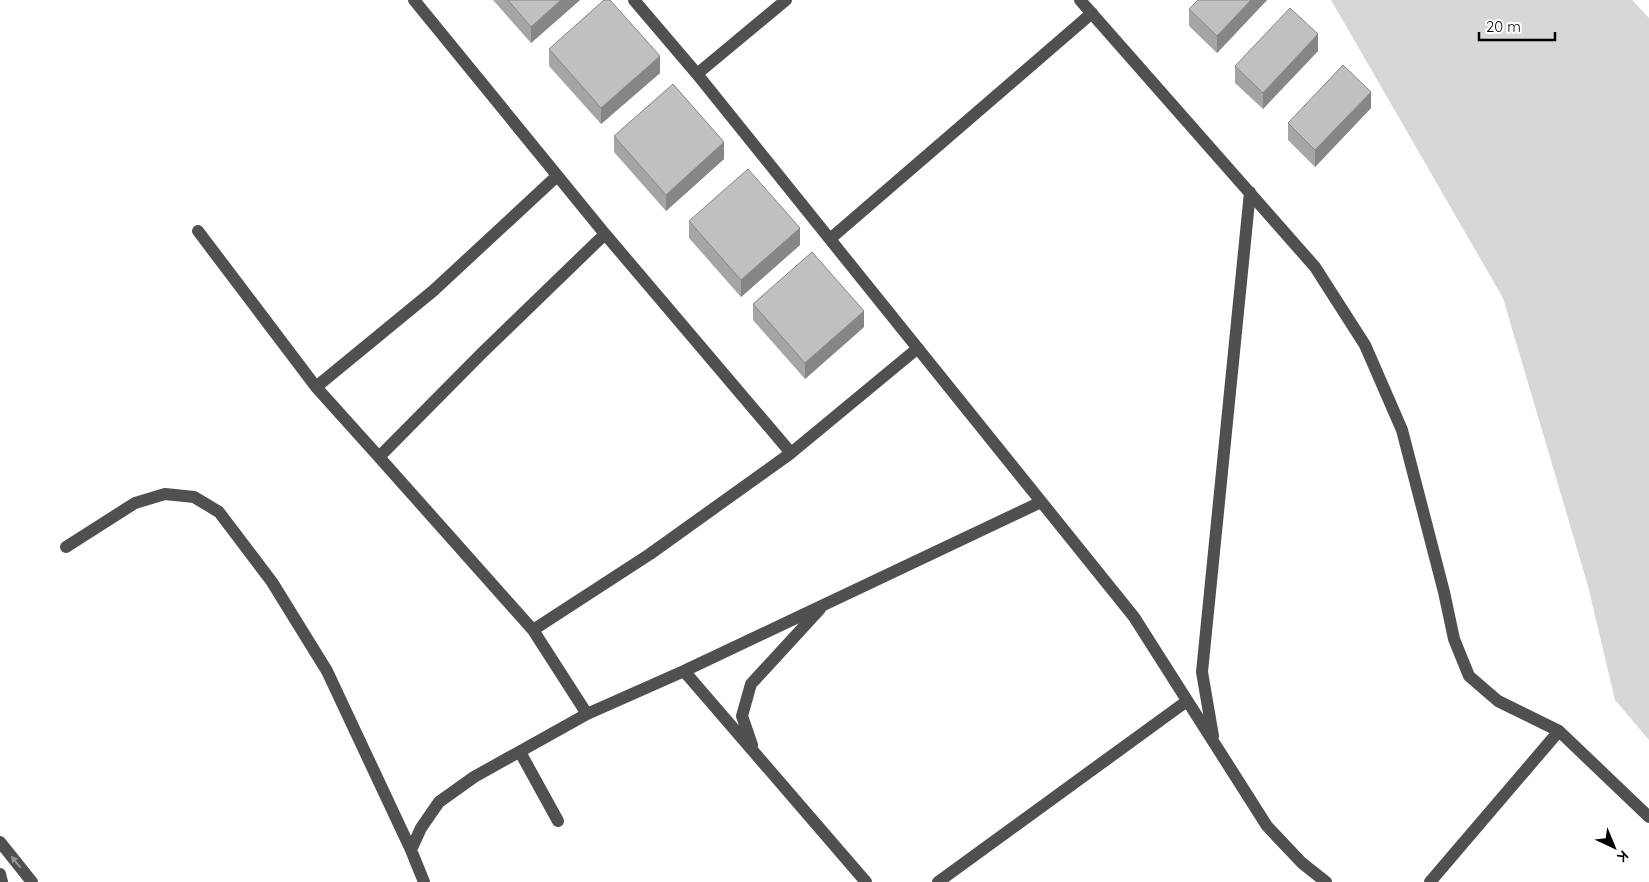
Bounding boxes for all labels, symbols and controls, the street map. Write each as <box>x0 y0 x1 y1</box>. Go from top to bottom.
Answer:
scale bar <box>1479 10 1555 42</box>
text: 20 m <box>1486 17 1521 36</box>
north arrow <box>1589 822 1639 872</box>
text: K <box>1613 847 1633 866</box>
one-way arrow <box>11 856 22 869</box>

